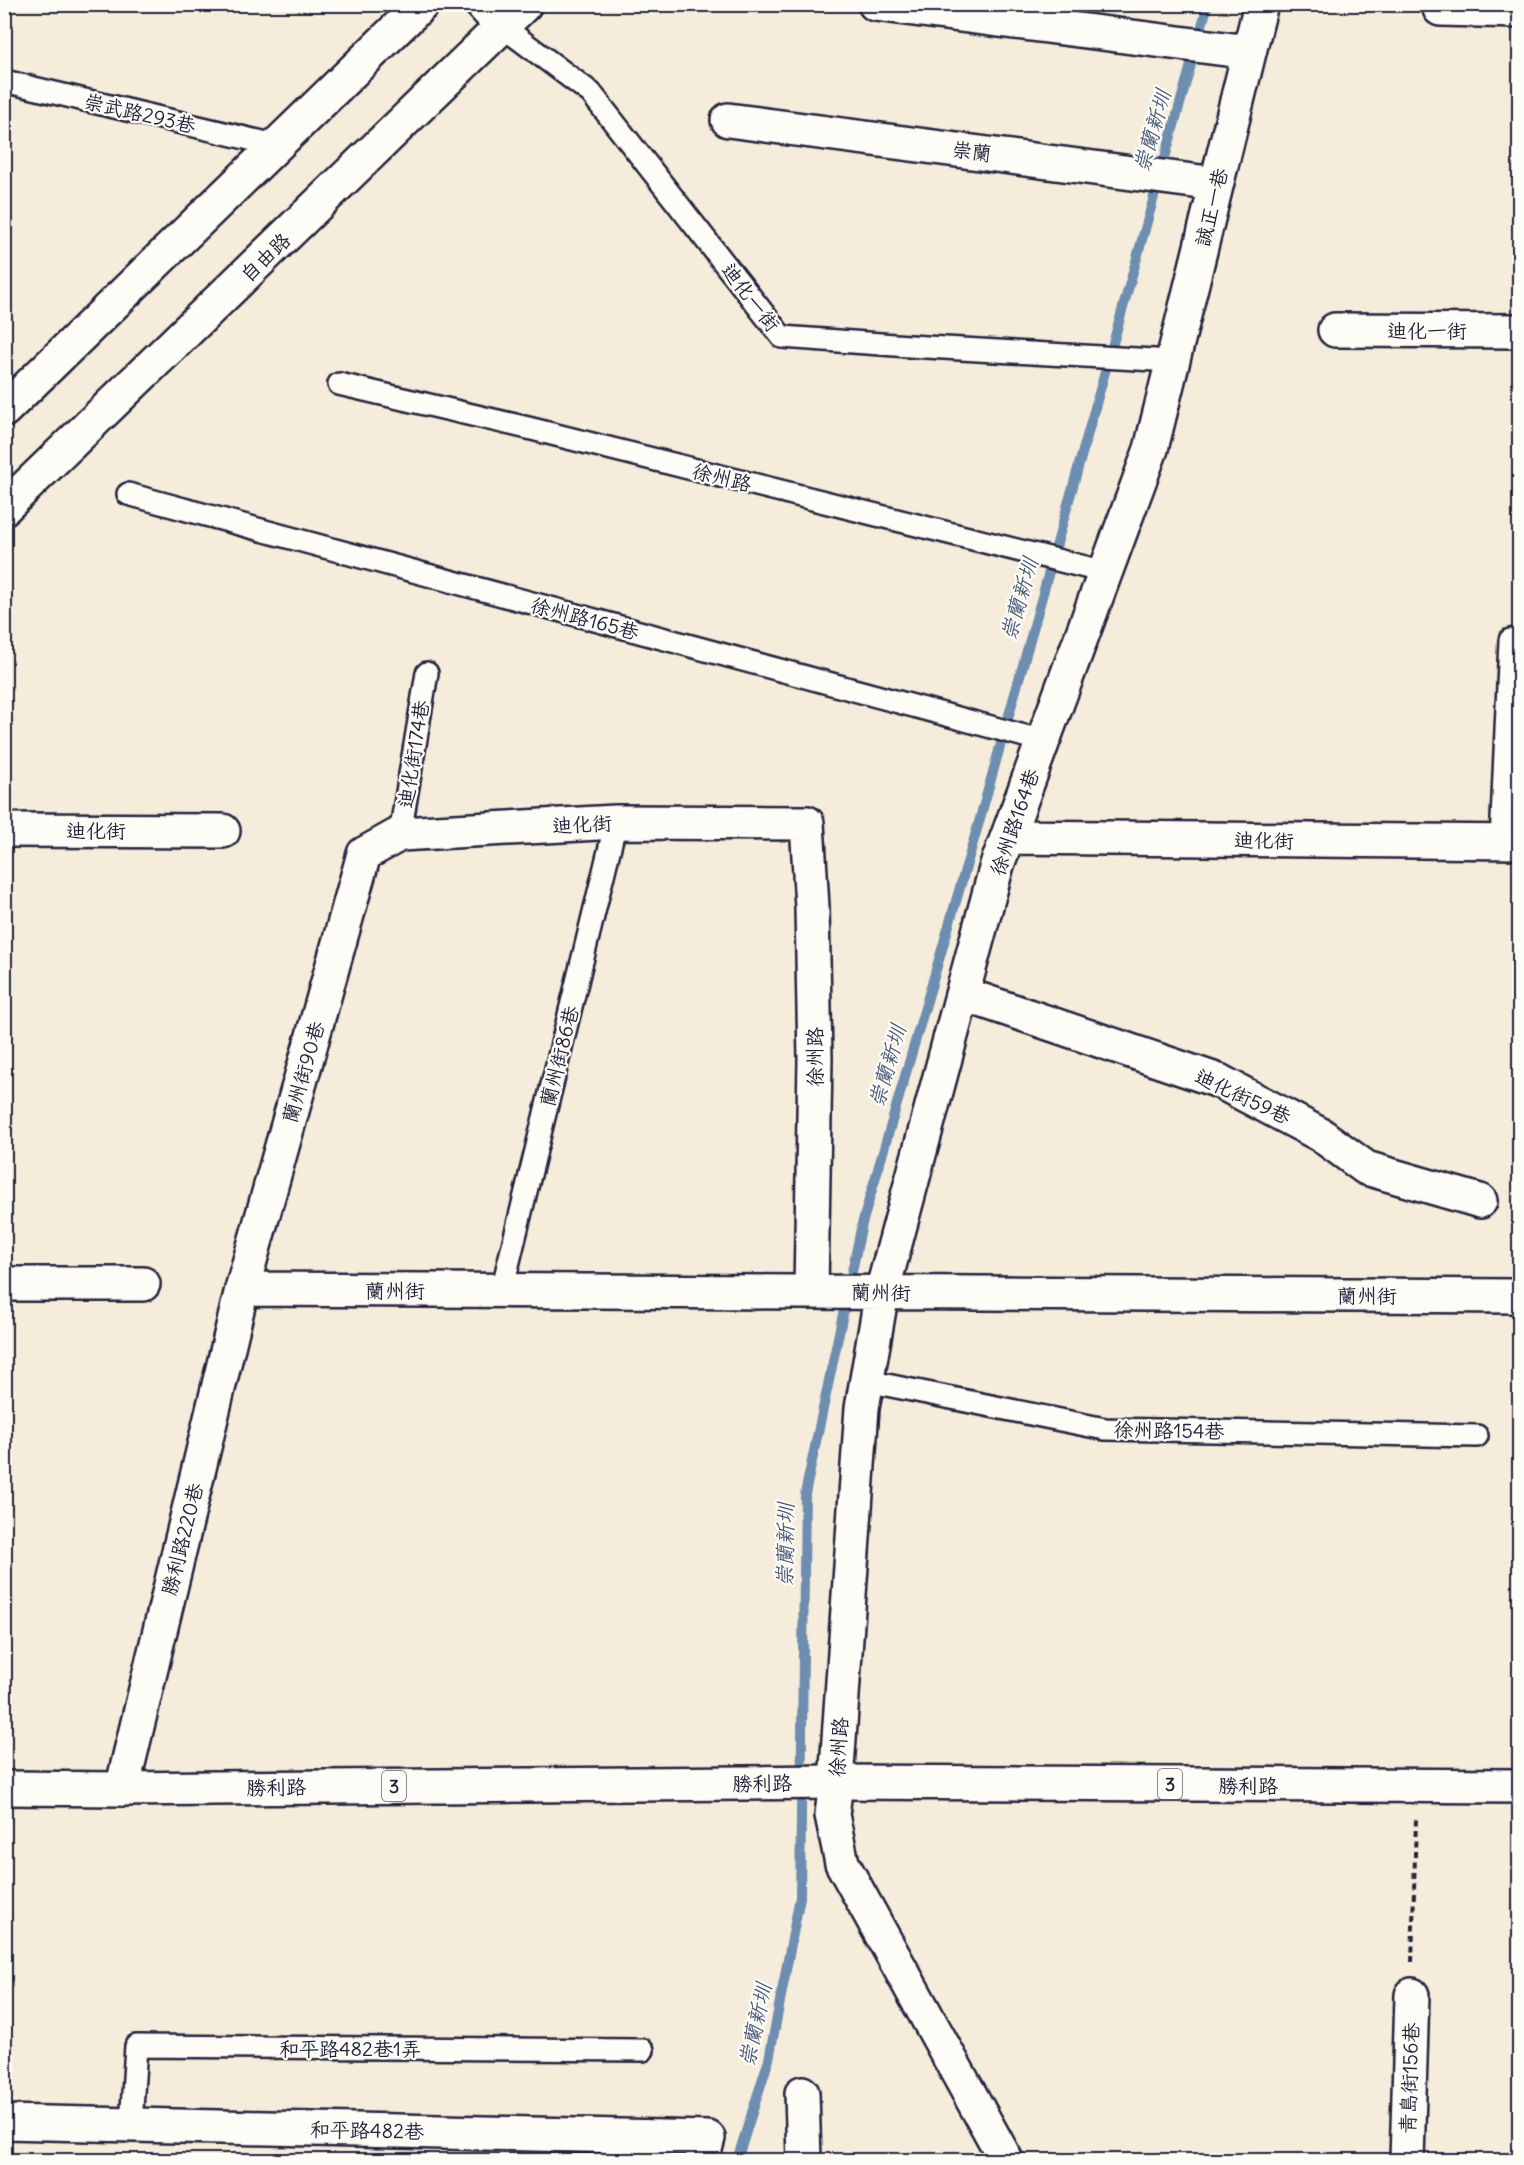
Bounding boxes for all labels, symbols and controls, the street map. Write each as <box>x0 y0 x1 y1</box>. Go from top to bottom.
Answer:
water label: 崇蘭新圳 <box>1127 85 1177 175</box>
street label: 崇武路293巷 <box>82 88 199 138</box>
street label: 崇蘭 <box>951 136 993 166</box>
street label: 誠正一巷 <box>1189 164 1233 249</box>
street label: 自由路 <box>235 226 296 287</box>
street label: 迪化一街 <box>717 258 785 336</box>
street label: 迪化一街 <box>1387 318 1467 343</box>
street label: 徐州路 <box>690 458 755 497</box>
water label: 崇蘭新圳 <box>994 553 1044 643</box>
street label: 徐州路165巷 <box>528 592 643 645</box>
street label: 迪化街174巷 <box>392 697 434 810</box>
street label: 徐州路164巷 <box>984 764 1044 879</box>
street label: 迪化街 <box>551 810 613 838</box>
street label: 迪化街 <box>66 818 126 843</box>
street label: 迪化街 <box>1234 827 1294 853</box>
street label: 蘭州街86巷 <box>534 1002 584 1109</box>
street label: 蘭州街90巷 <box>277 1017 330 1126</box>
water label: 崇蘭新圳 <box>862 1020 912 1110</box>
street label: 徐州路 <box>802 1026 827 1087</box>
street label: 迪化街59巷 <box>1191 1063 1296 1130</box>
street label: 蘭州街 <box>365 1278 425 1303</box>
street label: 蘭州街 <box>851 1279 911 1305</box>
street label: 蘭州街 <box>1337 1283 1397 1308</box>
street label: 徐州路154巷 <box>1113 1417 1226 1443</box>
street label: 勝利路220巷 <box>156 1479 208 1598</box>
water label: 崇蘭新圳 <box>771 1501 799 1587</box>
street label: 徐州路 <box>823 1715 853 1778</box>
road number: 3 <box>1158 1769 1182 1799</box>
street label: 勝利路 <box>732 1770 793 1796</box>
road number: 3 <box>382 1771 406 1801</box>
street label: 勝利路 <box>1218 1773 1279 1798</box>
street label: 勝利路 <box>246 1774 307 1800</box>
water label: 崇蘭新圳 <box>733 1979 777 2069</box>
street label: 青島街156巷 <box>1395 2021 1423 2134</box>
street label: 和平路482巷1弄 <box>279 2036 421 2061</box>
street label: 和平路482巷 <box>310 2117 425 2144</box>

